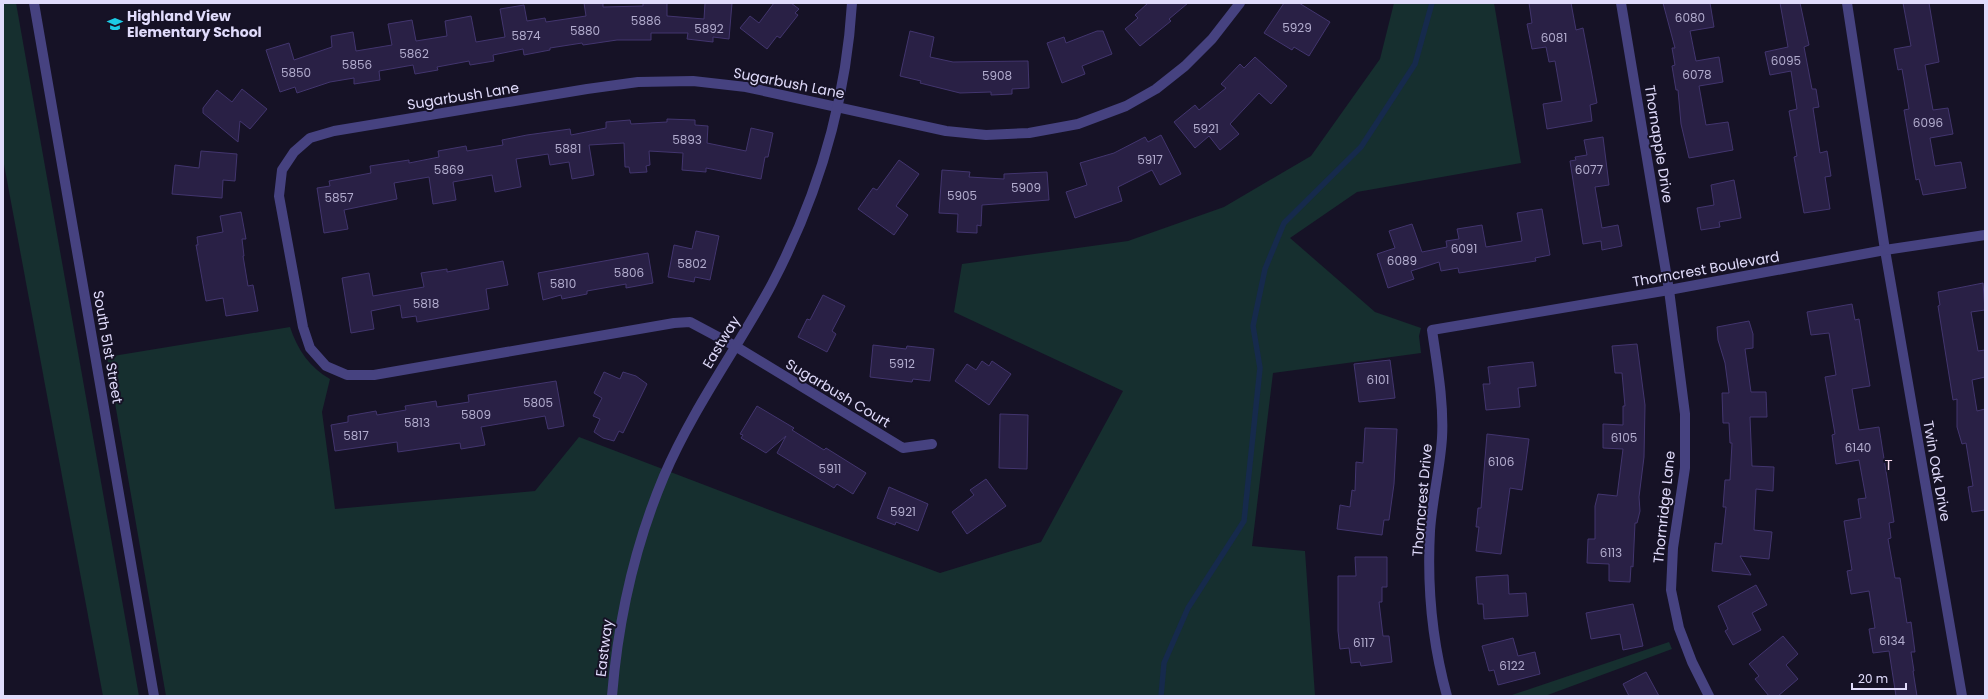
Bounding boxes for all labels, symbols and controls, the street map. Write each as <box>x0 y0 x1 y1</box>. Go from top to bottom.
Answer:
place label: Highland View Elementary School <box>127 6 262 42</box>
house number: 6080 <box>1675 9 1705 26</box>
house number: 5886 <box>631 12 661 29</box>
school or university icon: Highland View Elementary School <box>106 15 124 33</box>
house number: 5929 <box>1282 19 1312 36</box>
house number: 5892 <box>694 20 724 37</box>
house number: 5880 <box>570 22 600 39</box>
house number: 5874 <box>511 27 541 44</box>
house number: 6081 <box>1541 29 1567 46</box>
house number: 5862 <box>399 45 429 62</box>
house number: 6095 <box>1771 52 1801 69</box>
house number: 5856 <box>342 56 372 73</box>
street label: Sugarbush Lane <box>732 62 847 104</box>
house number: 5850 <box>281 64 311 81</box>
house number: 6078 <box>1682 66 1712 83</box>
house number: 5908 <box>982 67 1012 84</box>
street label: Sugarbush Lane <box>406 77 521 115</box>
street label: Thornapple Drive <box>1640 84 1678 205</box>
house number: 6096 <box>1913 114 1943 131</box>
house number: 5921 <box>1193 120 1219 137</box>
house number: 5893 <box>672 131 702 148</box>
house number: 5881 <box>555 140 581 157</box>
house number: 5917 <box>1137 151 1163 168</box>
house number: 5869 <box>434 161 464 178</box>
house number: 6077 <box>1575 161 1604 178</box>
house number: 5909 <box>1011 179 1041 196</box>
house number: 5905 <box>947 187 977 204</box>
house number: 5857 <box>324 189 354 206</box>
house number: 6091 <box>1451 240 1477 257</box>
street label: Thorncrest Boulevard <box>1631 246 1781 292</box>
house number: 6089 <box>1387 252 1417 269</box>
house number: 5802 <box>677 255 707 272</box>
house number: 5806 <box>614 264 644 281</box>
house number: 5810 <box>550 275 576 292</box>
street label: South 51st Street <box>88 289 128 405</box>
house number: 5818 <box>413 295 439 312</box>
street label: Eastway <box>698 312 745 372</box>
street label: Sugarbush Court <box>782 354 894 432</box>
house number: 5912 <box>889 355 915 372</box>
house number: 6101 <box>1367 371 1389 388</box>
house number: 5805 <box>523 394 553 411</box>
house number: 5809 <box>461 406 491 423</box>
house number: 5813 <box>404 414 430 431</box>
street label: Twin Oak Drive <box>1918 419 1956 523</box>
house number: 5817 <box>343 427 369 444</box>
house number: 6105 <box>1611 429 1637 446</box>
house number: 6140 <box>1845 439 1871 456</box>
street label: Thorncrest Drive <box>1407 442 1437 557</box>
street label: Thornridge Lane <box>1648 450 1680 564</box>
house number: 6106 <box>1488 453 1514 470</box>
district label: T <box>1884 454 1894 475</box>
house number: 5911 <box>819 460 841 477</box>
house number: 5921 <box>890 503 916 520</box>
house number: 6113 <box>1600 544 1622 561</box>
street label: Eastway <box>591 618 617 678</box>
house number: 6134 <box>1879 632 1905 649</box>
house number: 6117 <box>1353 634 1375 651</box>
house number: 6122 <box>1499 657 1525 674</box>
scale bar <box>1852 665 1906 691</box>
text: 20 m <box>1858 670 1888 687</box>

